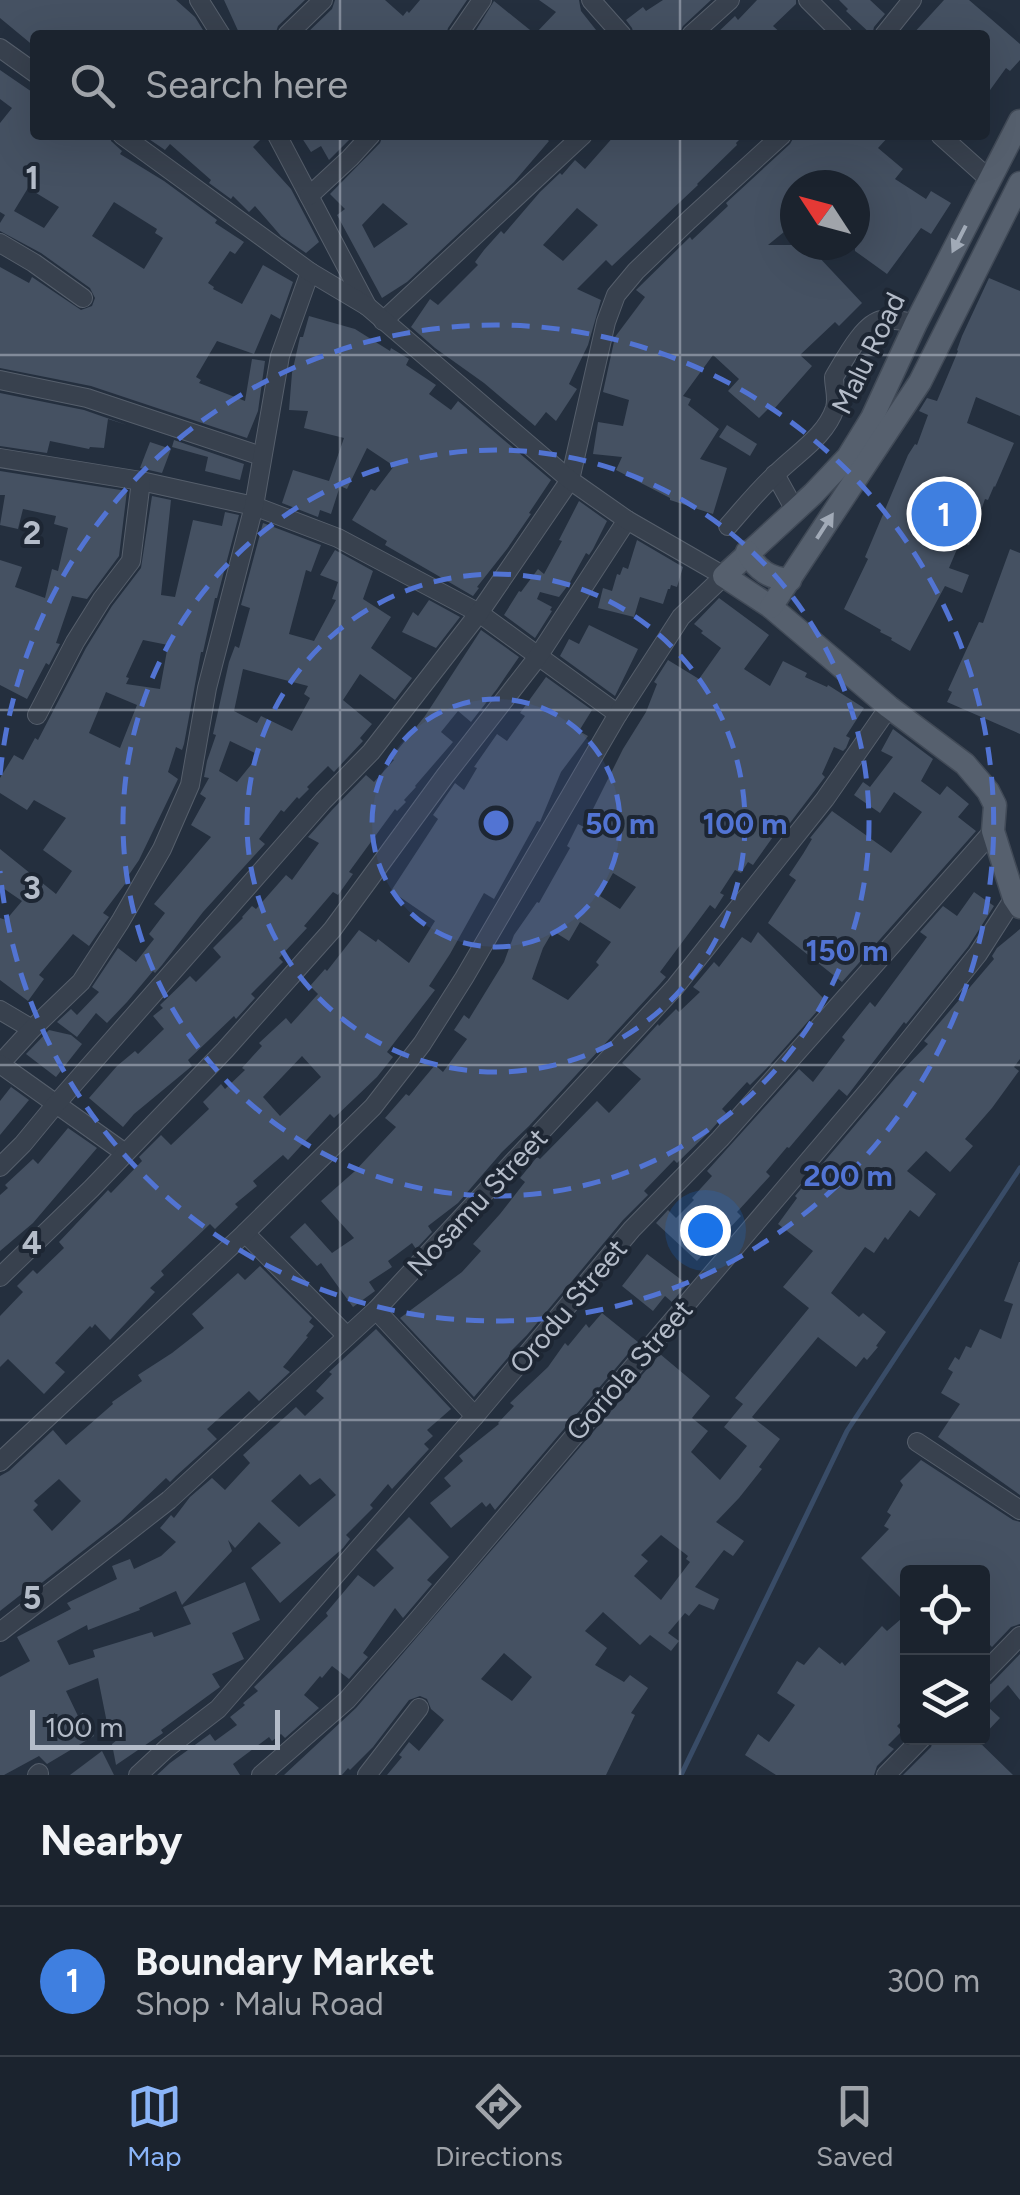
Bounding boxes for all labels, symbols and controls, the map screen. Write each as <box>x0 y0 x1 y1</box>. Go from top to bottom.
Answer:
search box <box>30 30 990 140</box>
icon: search <box>65 58 120 113</box>
text: Search here <box>145 62 348 108</box>
text: 1 <box>25 159 39 197</box>
north arrow <box>780 170 870 260</box>
one-way arrow <box>951 224 968 253</box>
street label: Malu Road <box>824 287 912 419</box>
pin: 1 <box>912 476 976 552</box>
one-way arrow <box>816 513 834 540</box>
text: 2 <box>23 514 41 552</box>
centre of rings <box>478 805 514 841</box>
text: 50 m <box>585 805 655 842</box>
text: 100 m <box>703 805 787 842</box>
text: 3 <box>23 869 41 907</box>
text: 150 m <box>806 932 888 969</box>
street label: Nosamu Street <box>400 1121 554 1283</box>
text: 200 m <box>803 1157 893 1194</box>
your location <box>680 1205 731 1256</box>
text: 4 <box>22 1224 42 1262</box>
street label: Orodu Street <box>502 1232 634 1380</box>
street label: Goriola Street <box>559 1293 699 1447</box>
map controls <box>900 1565 990 1745</box>
button: locate <box>900 1565 990 1655</box>
text: 5 <box>23 1579 41 1617</box>
button: layers <box>900 1655 990 1745</box>
scale bar <box>30 1705 280 1750</box>
text: 100 m <box>45 1710 123 1744</box>
text: Nearby <box>40 1815 182 1866</box>
text: Boundary Market <box>135 1939 435 1985</box>
text: 1 <box>66 1962 79 2000</box>
text: 300 m <box>886 1962 980 2000</box>
text: Shop · Malu Road <box>135 1985 384 2023</box>
tab: Map <box>127 2079 182 2173</box>
tab: Directions <box>435 2079 563 2173</box>
tab: Saved <box>816 2079 893 2173</box>

